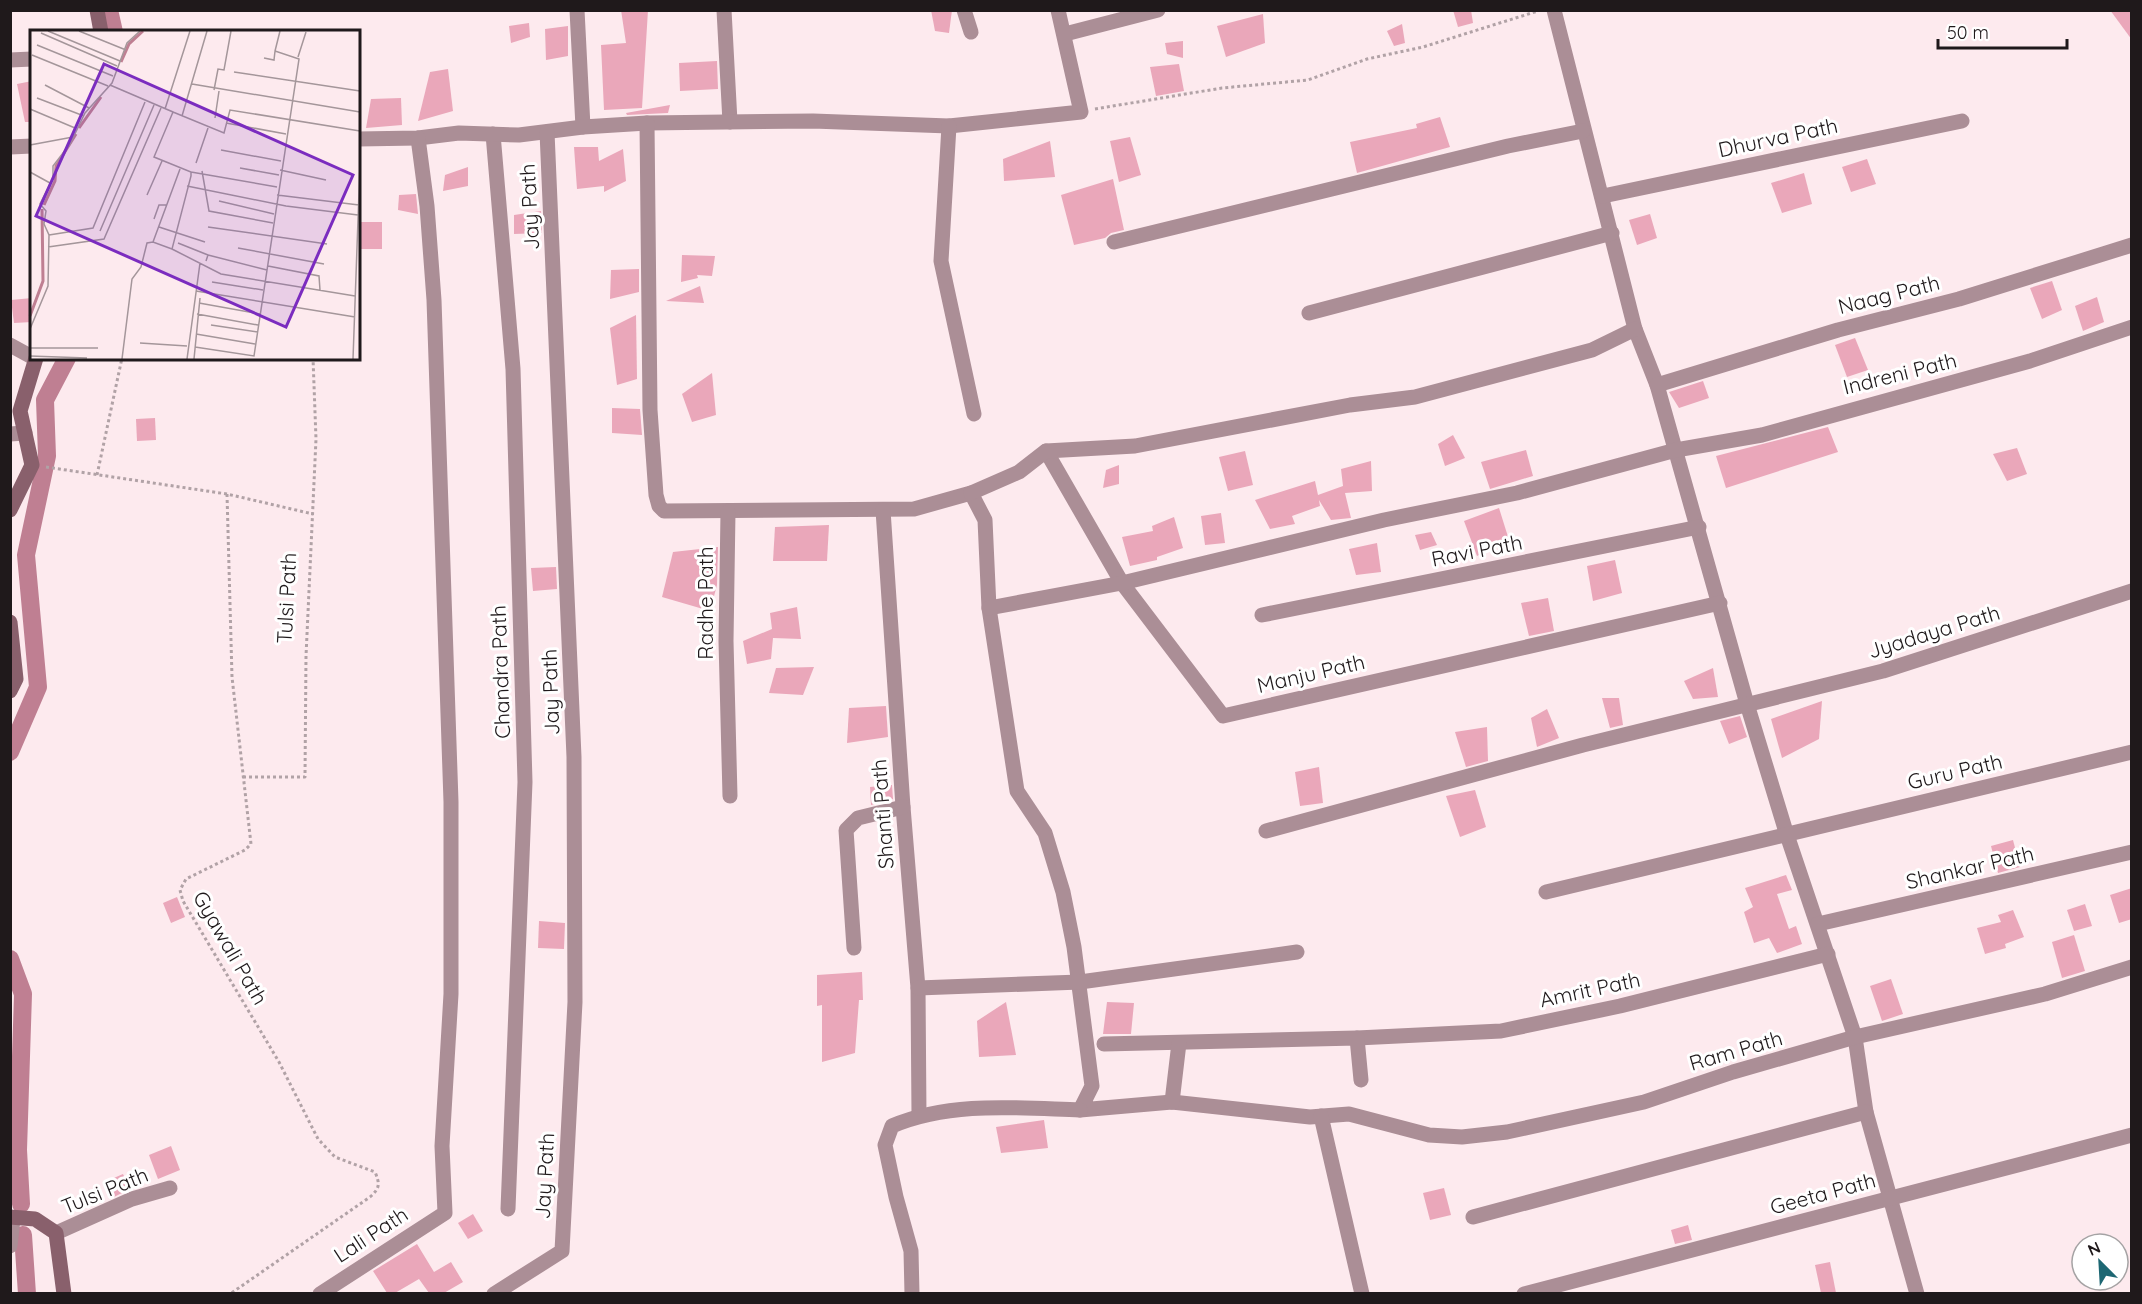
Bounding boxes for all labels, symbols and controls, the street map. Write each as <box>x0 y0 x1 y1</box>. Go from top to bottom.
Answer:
scale bar <box>1938 12 2067 50</box>
text: 50 m <box>1947 21 1989 44</box>
inset map <box>30 30 360 360</box>
street label: Dhurva Path <box>1716 112 1840 162</box>
street label: Jay Path <box>514 163 544 251</box>
street label: Naag Path <box>1835 269 1942 319</box>
street label: Indreni Path <box>1840 346 1959 400</box>
street label: Ravi Path <box>1429 528 1525 572</box>
street label: Radhe Path <box>692 546 718 660</box>
street label: Tulsi Path <box>271 552 301 644</box>
street label: Jyadaya Path <box>1865 599 2003 663</box>
street label: Chandra Path <box>485 605 515 739</box>
street label: Jay Path <box>535 648 565 736</box>
street label: Manju Path <box>1254 648 1367 698</box>
street label: Guru Path <box>1905 748 2005 795</box>
street label: Shanti Path <box>865 758 899 870</box>
street label: Shankar Path <box>1903 840 2036 894</box>
street label: Gyawali Path <box>188 886 274 1009</box>
street label: Amrit Path <box>1537 966 1643 1012</box>
street label: Ram Path <box>1686 1024 1785 1076</box>
street label: Jay Path <box>529 1132 559 1220</box>
street label: Tulsi Path <box>57 1161 152 1219</box>
street label: Geeta Path <box>1767 1166 1878 1220</box>
street label: Lali Path <box>329 1201 412 1268</box>
north arrow <box>2070 1232 2130 1292</box>
text: N <box>2084 1237 2103 1260</box>

